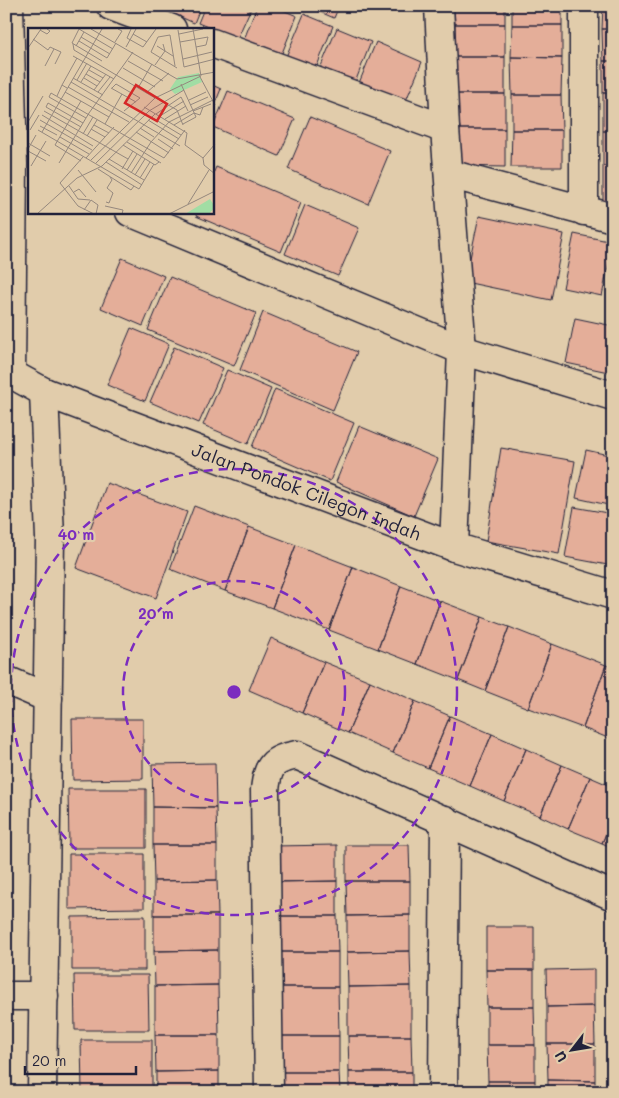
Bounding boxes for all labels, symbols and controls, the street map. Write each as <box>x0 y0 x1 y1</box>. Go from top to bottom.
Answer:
inset map <box>28 28 214 214</box>
street label: Jalan Pondok Cilegon Indah <box>188 437 425 545</box>
text: 40 m <box>58 524 94 544</box>
text: 20 m <box>138 603 174 623</box>
centre of rings <box>225 683 243 701</box>
north arrow <box>546 1026 596 1076</box>
scale bar <box>25 1043 136 1075</box>
text: U <box>550 1048 571 1066</box>
text: 20 m <box>32 1050 66 1070</box>

